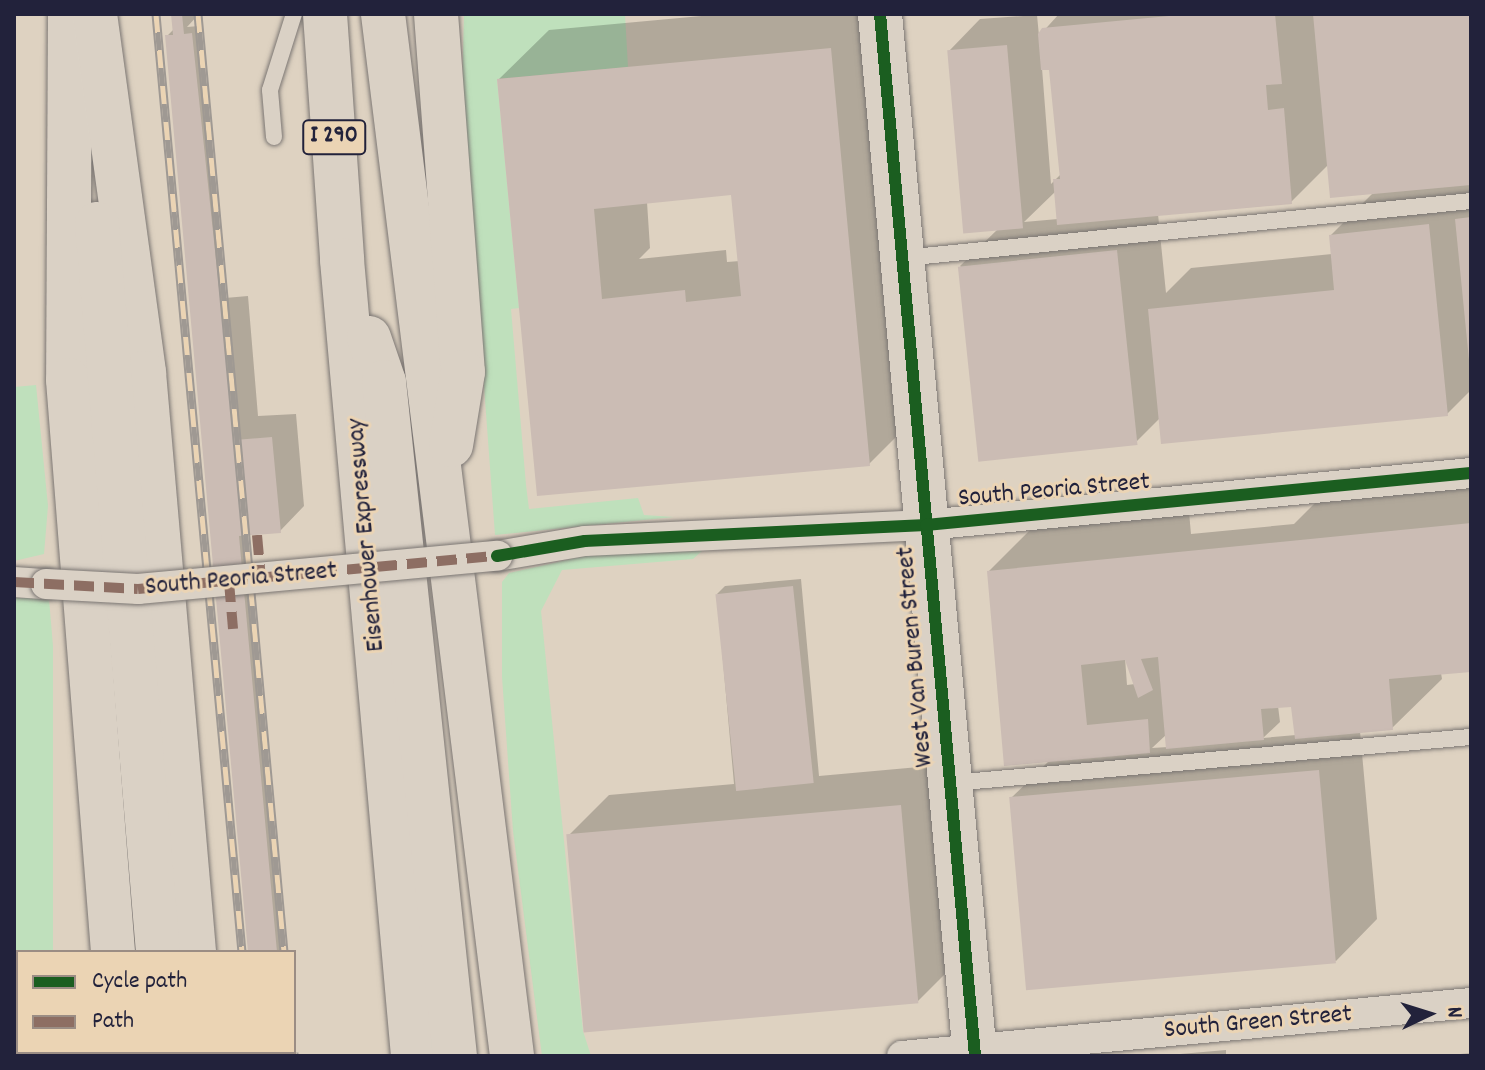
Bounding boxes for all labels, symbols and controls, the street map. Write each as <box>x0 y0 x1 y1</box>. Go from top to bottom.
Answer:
road number: I 290 <box>302 117 366 157</box>
street label: Eisenhower Expressway <box>341 417 393 653</box>
street label: South Peoria Street <box>957 467 1151 515</box>
street label: West Van Buren Street <box>891 545 941 769</box>
street label: South Peoria Street <box>144 556 338 604</box>
legend <box>16 950 296 1054</box>
text: Cycle path <box>92 965 187 999</box>
north arrow <box>1389 974 1469 1054</box>
street label: South Green Street <box>1163 999 1353 1047</box>
text: Path <box>92 1005 134 1039</box>
text: N <box>1438 1006 1469 1019</box>

